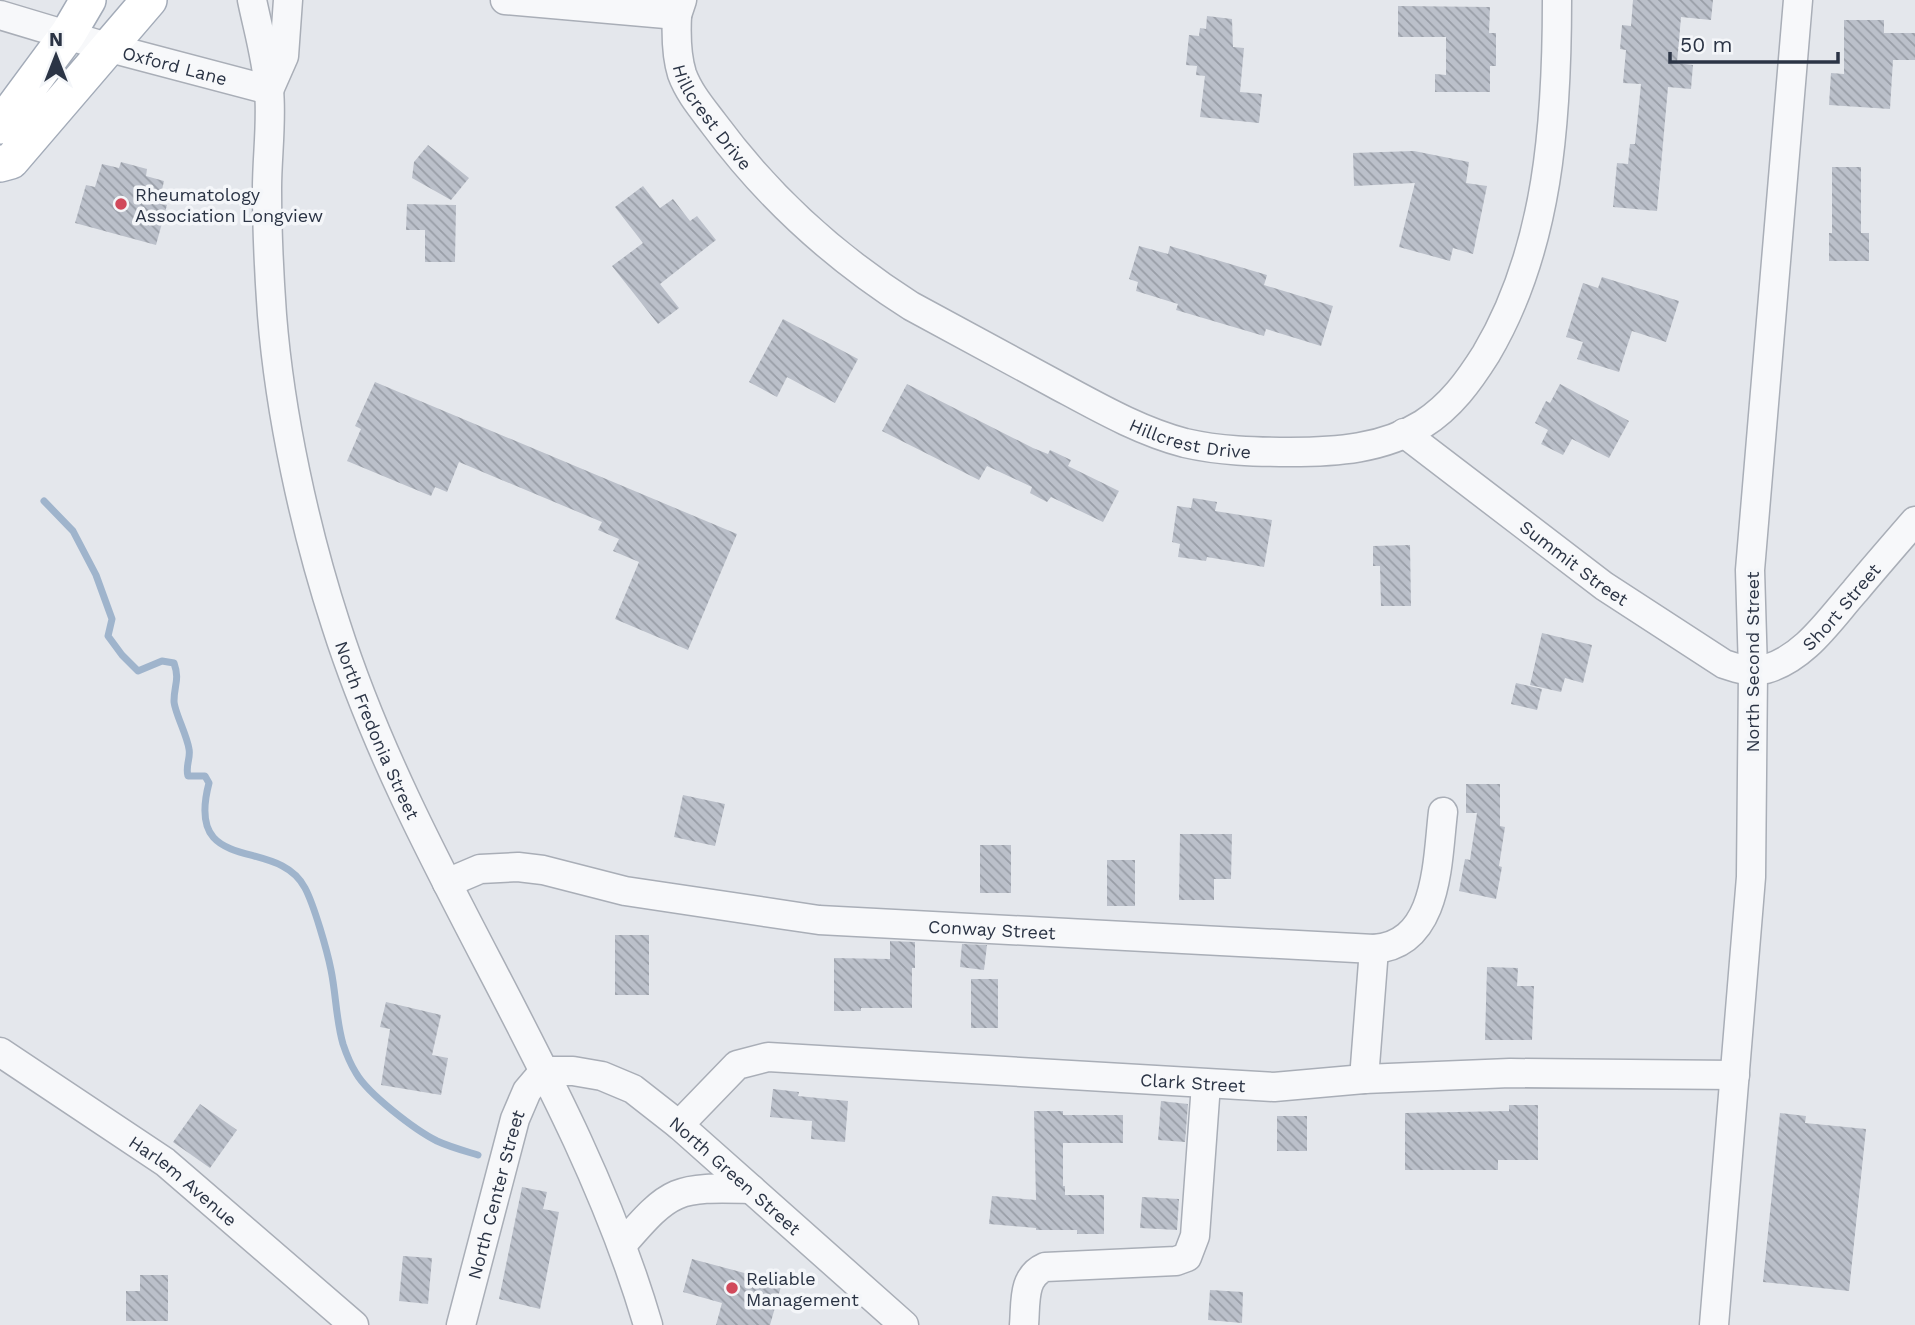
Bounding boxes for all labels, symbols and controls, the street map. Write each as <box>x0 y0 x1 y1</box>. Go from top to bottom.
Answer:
north arrow <box>21 21 91 91</box>
scale bar <box>1670 21 1838 65</box>
text: N <box>49 28 63 51</box>
text: 50 m <box>1680 32 1732 57</box>
street label: Oxford Lane <box>120 41 230 89</box>
street label: Hillcrest Drive <box>669 62 757 174</box>
place label: Rheumatology Association Longview <box>135 184 323 226</box>
marker: Rheumatology Association Longview <box>113 196 129 212</box>
street label: Hillcrest Drive <box>1126 414 1252 462</box>
street label: Summit Street <box>1516 515 1633 610</box>
street label: Short Street <box>1798 559 1885 655</box>
street label: North Second Street <box>1742 571 1763 753</box>
street label: North Fredonia Street <box>331 638 424 823</box>
street label: Conway Street <box>927 915 1057 943</box>
street label: Clark Street <box>1139 1069 1247 1096</box>
street label: North Center Street <box>463 1106 529 1282</box>
street label: North Green Street <box>666 1112 806 1239</box>
street label: Harlem Avenue <box>125 1131 242 1230</box>
place label: Reliable Management <box>746 1268 859 1310</box>
marker: Reliable Management <box>724 1280 740 1296</box>

